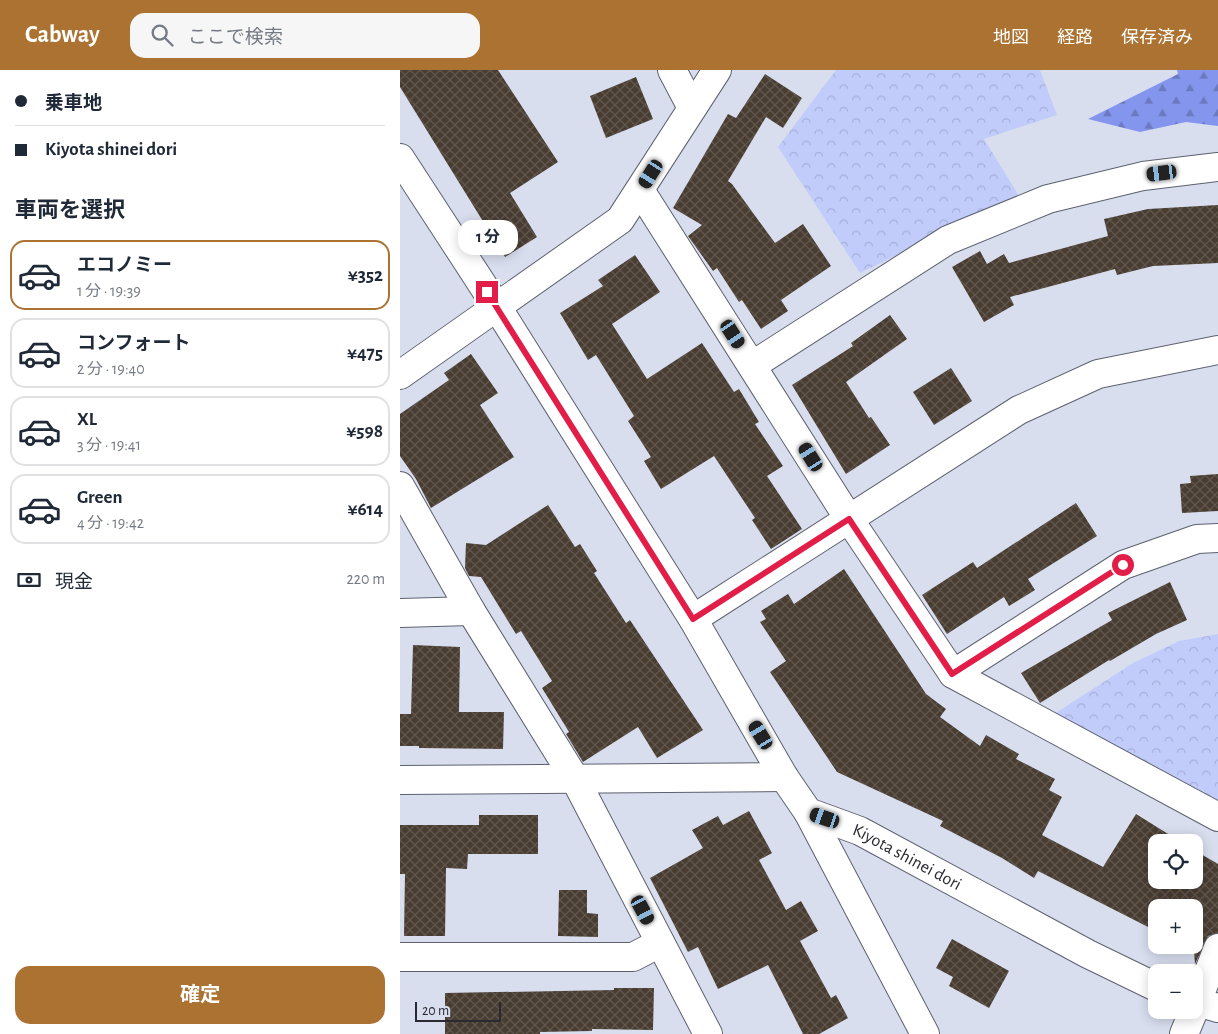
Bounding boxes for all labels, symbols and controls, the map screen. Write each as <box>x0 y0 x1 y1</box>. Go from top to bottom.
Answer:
search box <box>130 13 480 58</box>
icon: search <box>148 21 176 49</box>
text: Cabway <box>25 23 100 47</box>
text: ここで検索 <box>188 28 283 47</box>
text: 地図 <box>993 29 1029 47</box>
text: 経路 <box>1057 29 1093 47</box>
text: 保存済み <box>1121 29 1193 47</box>
text: 乗車地 <box>45 94 102 113</box>
text: Kiyota shinei dori <box>45 140 177 159</box>
car <box>636 157 665 191</box>
car <box>1146 164 1177 182</box>
text: 車両を選択 <box>15 199 125 221</box>
callout: 1 分 <box>457 220 517 254</box>
text: 1 分 <box>476 229 500 245</box>
icon: car <box>17 253 62 298</box>
text: エコノミー <box>77 256 172 275</box>
text: ¥352 <box>348 266 383 285</box>
route end <box>476 281 498 303</box>
text: 1 分 · 19:39 <box>77 283 141 299</box>
car <box>718 317 747 351</box>
icon: car <box>17 331 62 376</box>
text: コンフォート <box>77 334 190 353</box>
text: ¥475 <box>347 344 383 363</box>
text: 2 分 · 19:40 <box>77 361 145 377</box>
icon: car <box>17 409 62 454</box>
text: XL <box>77 410 97 429</box>
text: ¥598 <box>346 422 383 441</box>
text: 3 分 · 19:41 <box>77 437 141 453</box>
car <box>796 440 825 474</box>
icon: car <box>17 487 62 532</box>
text: Green <box>77 488 123 507</box>
text: ¥614 <box>347 500 383 519</box>
text: 4 分 · 19:42 <box>77 515 144 531</box>
route start <box>1112 554 1134 576</box>
icon: cash <box>15 566 43 594</box>
text: 220 m <box>347 571 385 587</box>
text: 現金 <box>55 573 93 592</box>
car <box>746 718 775 752</box>
car <box>808 806 841 830</box>
street label: Kiyota shinei dori <box>850 821 964 894</box>
map controls <box>1148 834 1203 1019</box>
button: locate <box>1148 834 1203 889</box>
car <box>629 893 656 927</box>
button: + <box>1148 899 1203 954</box>
button: − <box>1148 964 1203 1019</box>
button: 確定 <box>15 966 385 1024</box>
scale bar <box>415 999 501 1022</box>
text: 20 m <box>422 1004 449 1018</box>

